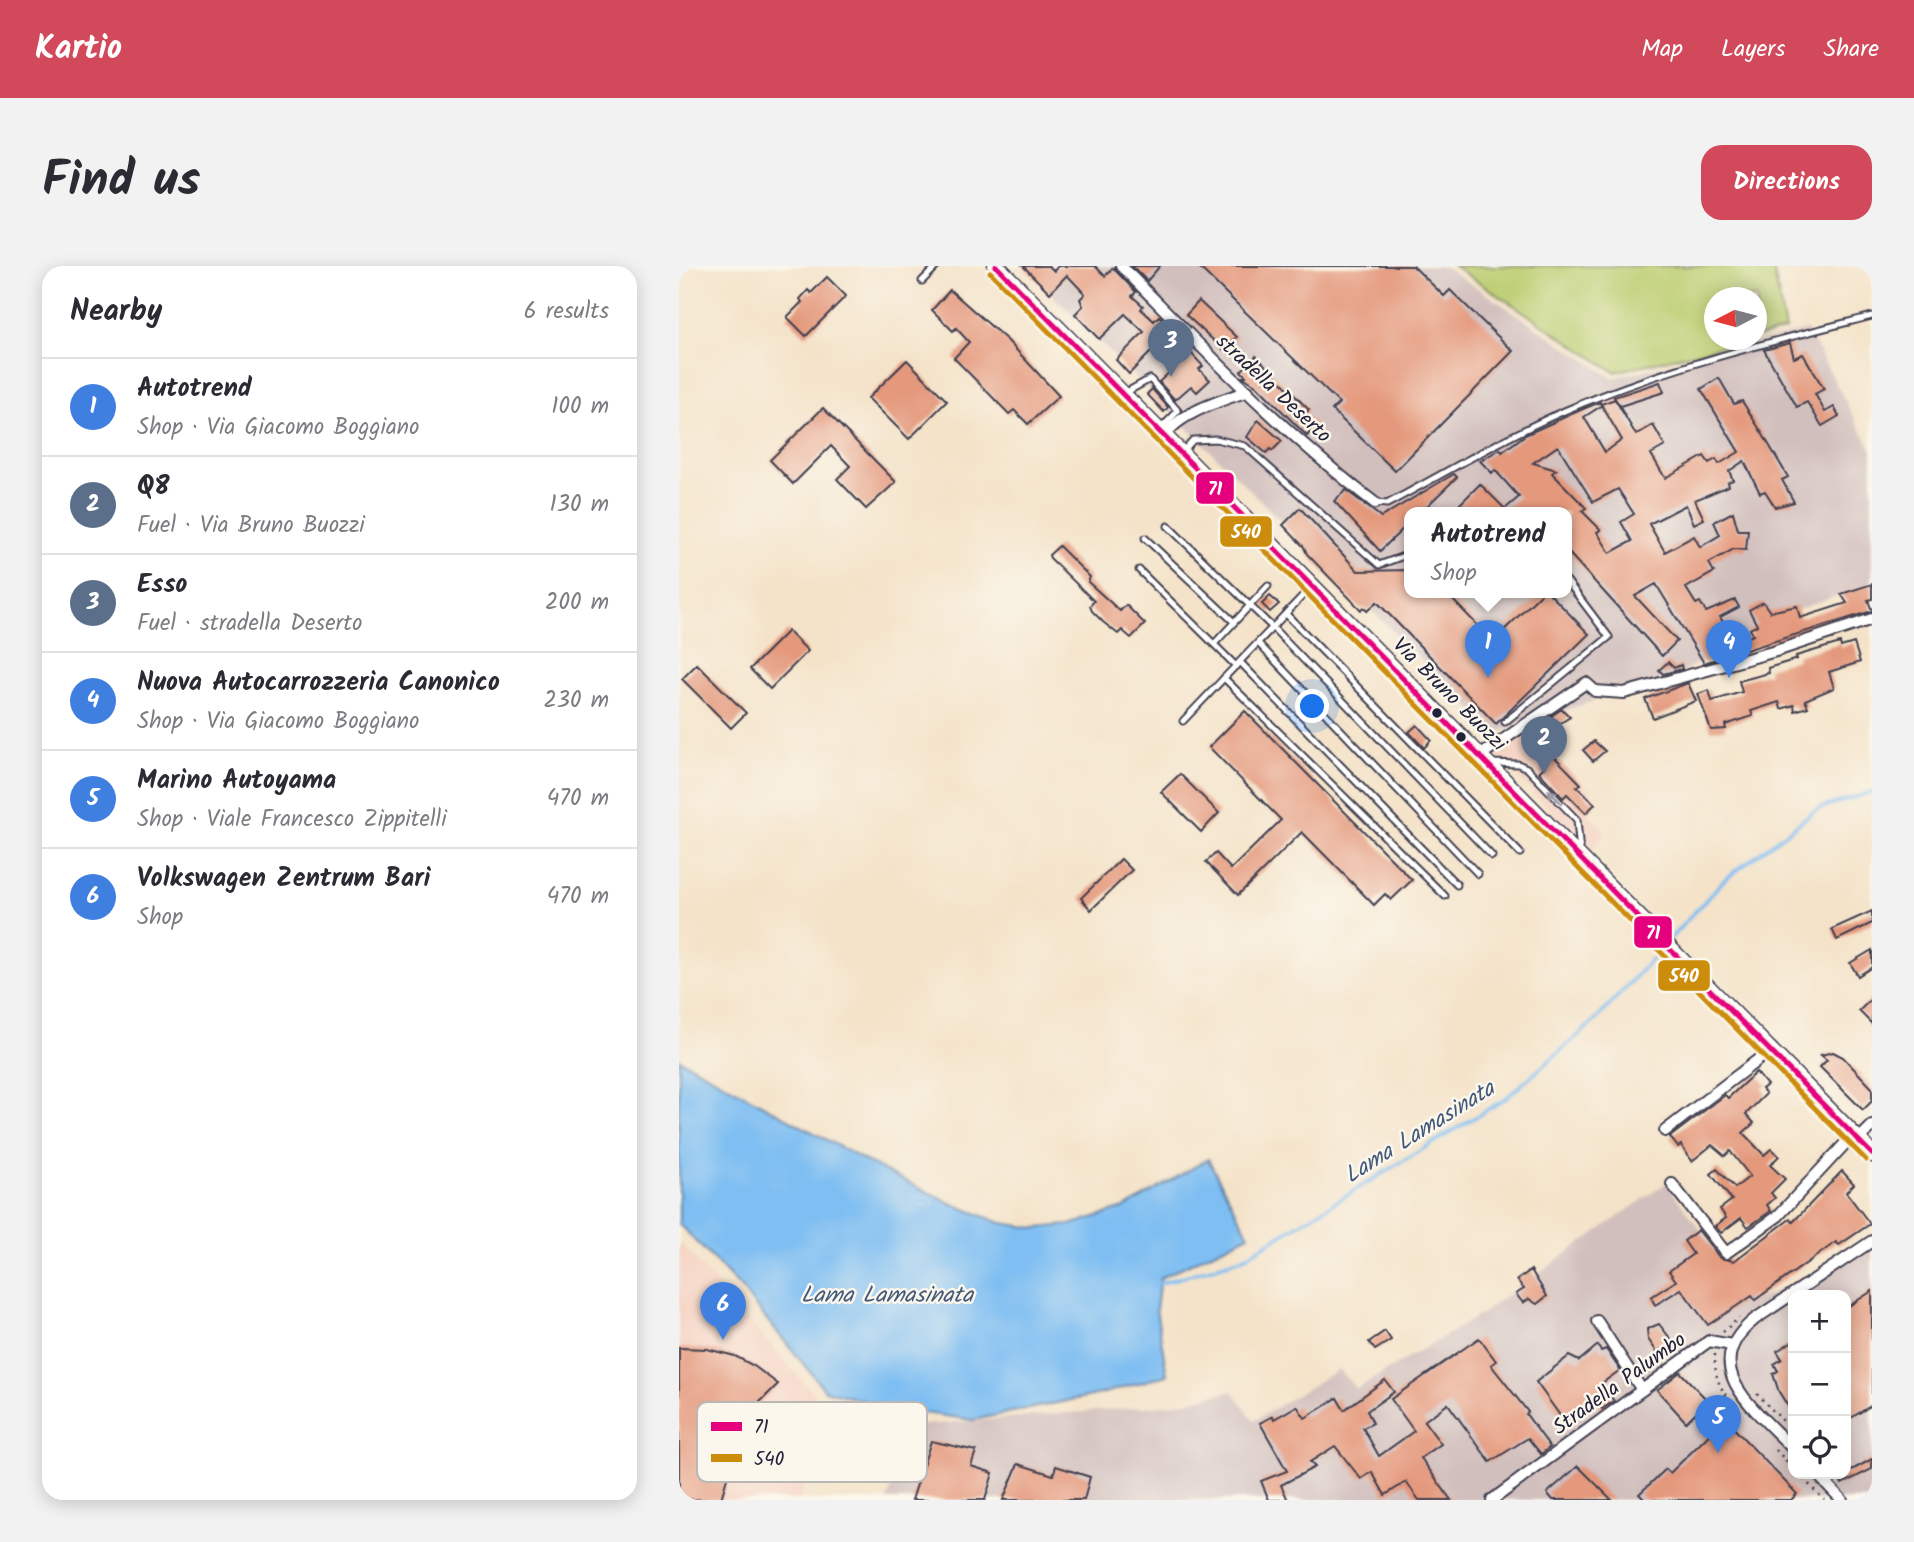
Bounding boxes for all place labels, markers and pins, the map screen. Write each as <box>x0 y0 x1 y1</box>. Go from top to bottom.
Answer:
pin: 3 <box>1148 319 1194 377</box>
pin: 1 <box>1465 620 1511 678</box>
pin: 4 <box>1706 620 1752 678</box>
unlabelled marker <box>1430 706 1444 720</box>
pin: 2 <box>1521 716 1567 774</box>
unlabelled marker <box>1454 730 1468 744</box>
pin: 6 <box>700 1282 746 1340</box>
pin: 5 <box>1695 1395 1741 1453</box>

